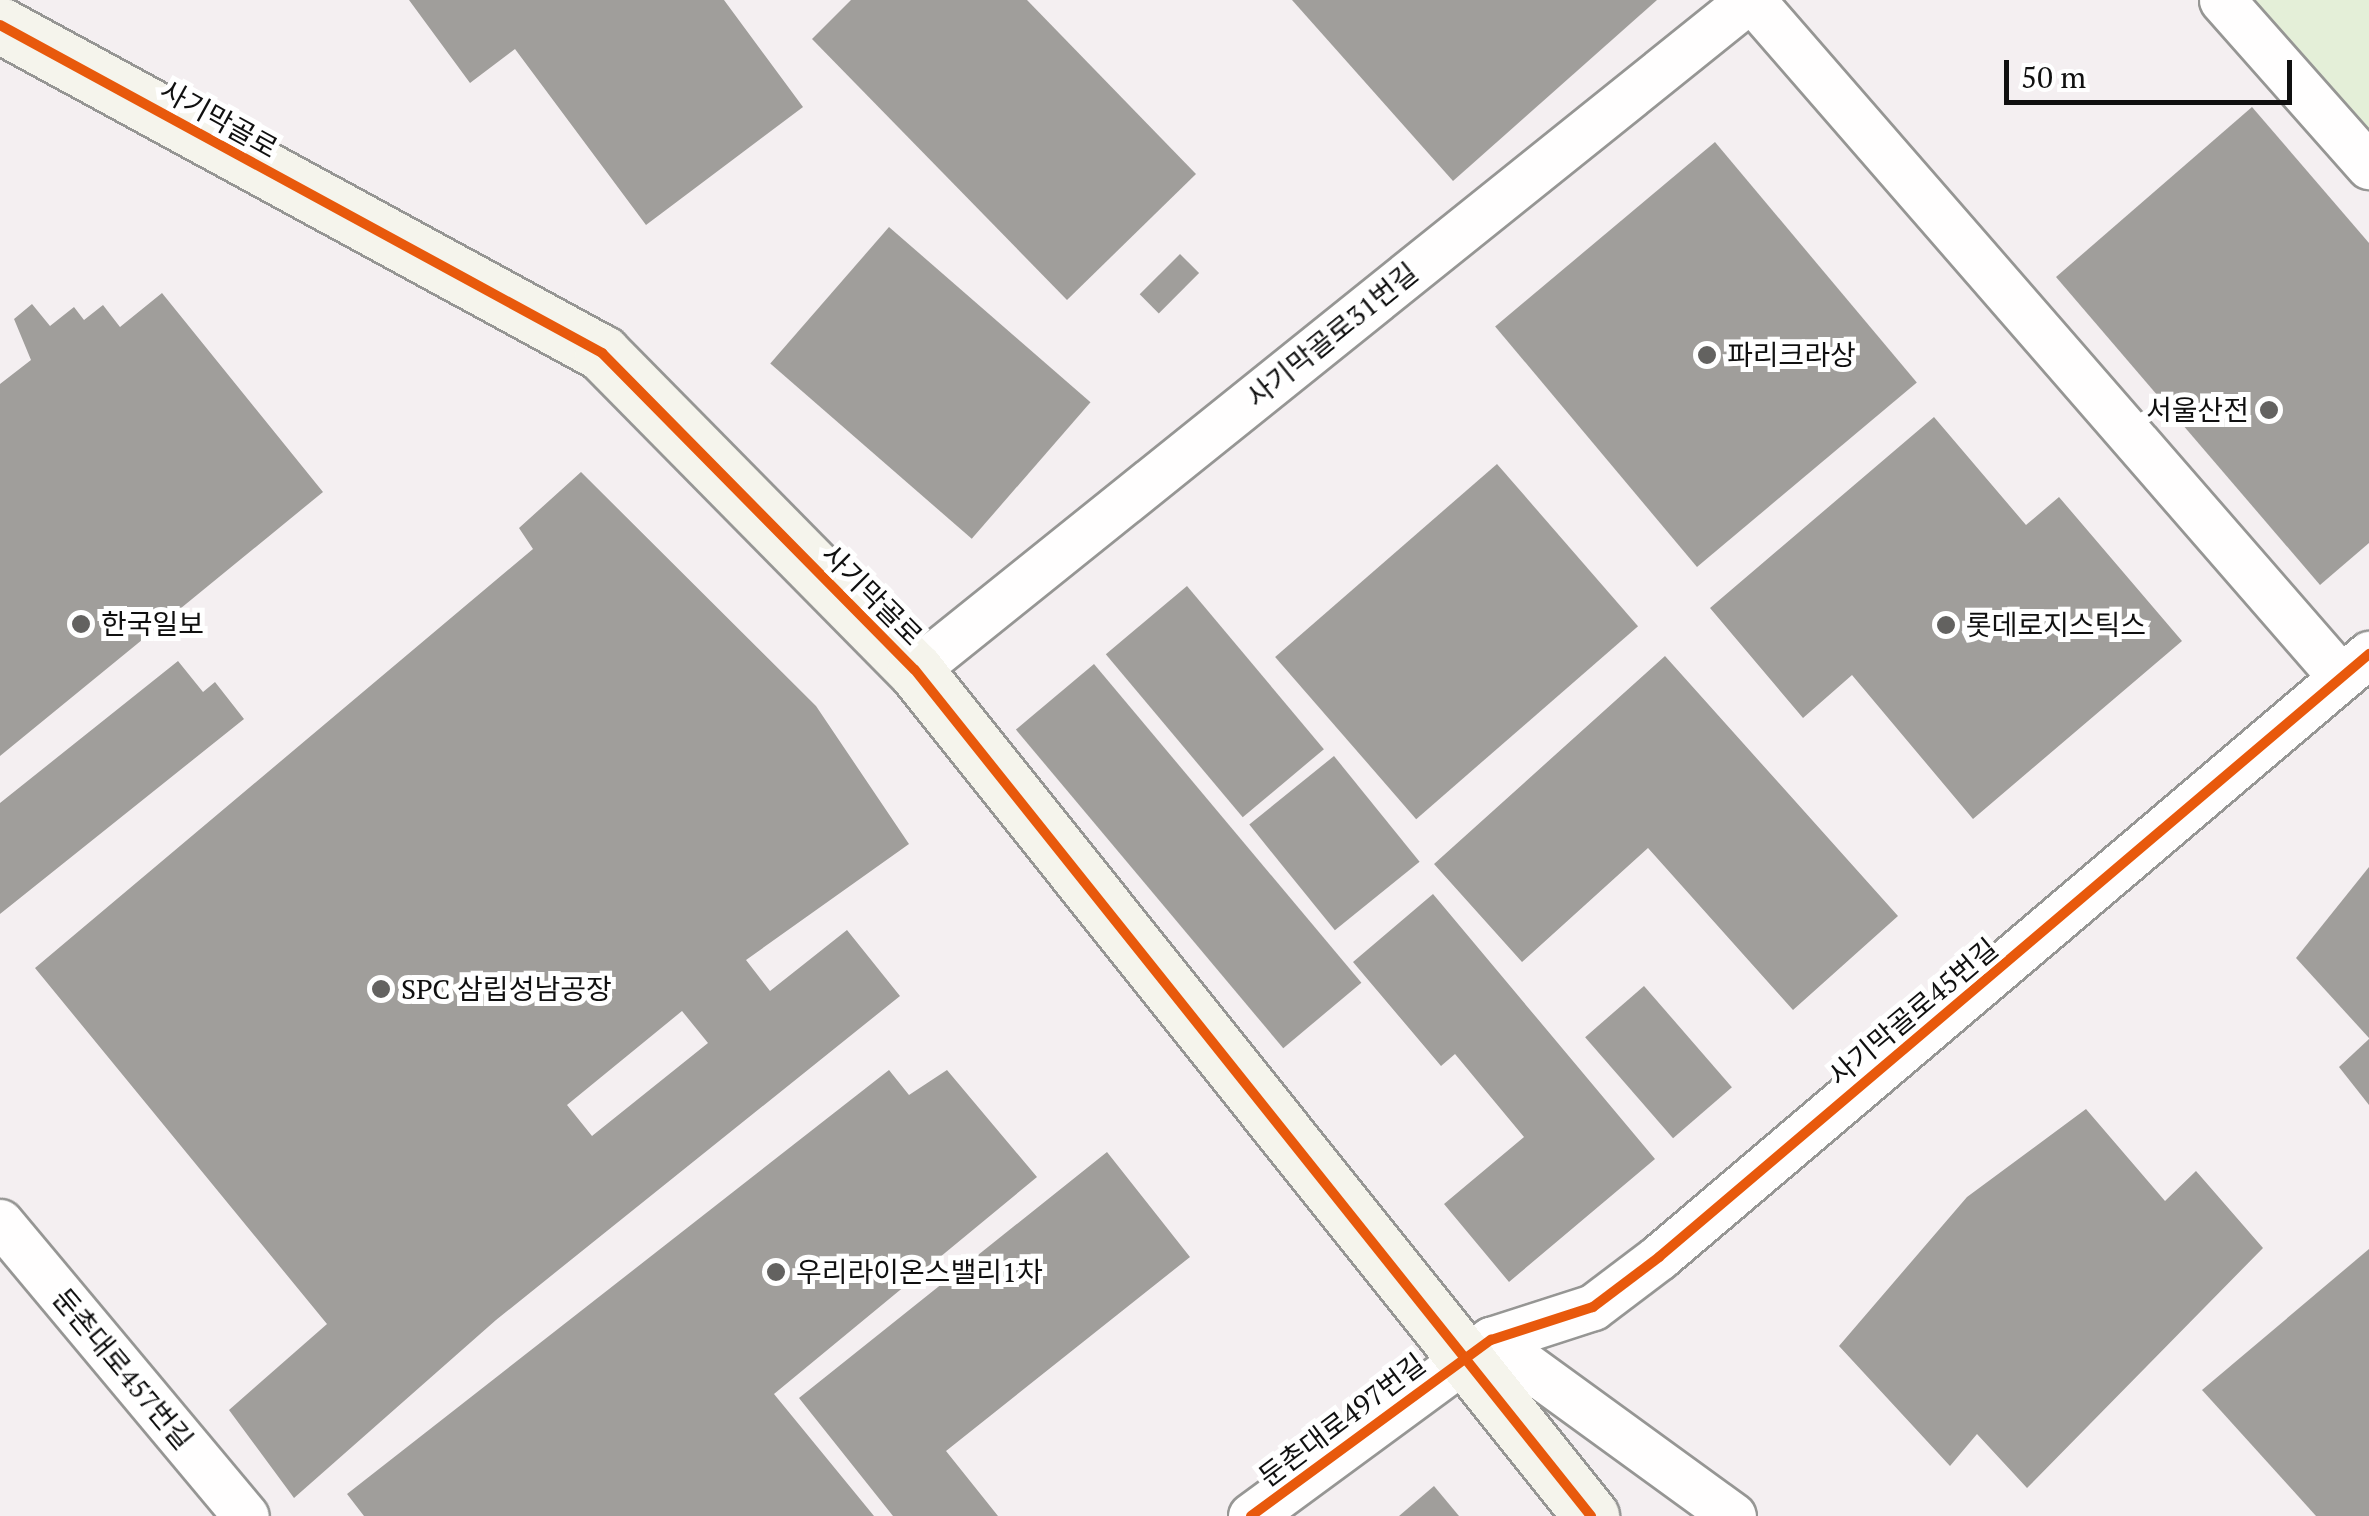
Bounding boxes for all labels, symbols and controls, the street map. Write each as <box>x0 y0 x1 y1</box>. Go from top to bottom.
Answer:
scale bar <box>2009 40 2296 102</box>
text: 50 m <box>2021 57 2086 97</box>
street label: 사기막골로 <box>155 73 283 165</box>
street label: 사기막골로31번길 <box>1240 256 1424 414</box>
place label: 파리크라상 <box>1727 338 1856 372</box>
marker: 파리크라상 <box>1696 344 1718 366</box>
place label: 서울산전 <box>2146 393 2249 427</box>
marker: 서울산전 <box>2258 399 2280 421</box>
street label: 사기막골로 <box>815 538 929 652</box>
place label: 한국일보 <box>101 607 204 641</box>
place label: 롯데로지스틱스 <box>1966 608 2146 642</box>
marker: 한국일보 <box>70 613 92 635</box>
marker: 롯데로지스틱스 <box>1935 614 1957 636</box>
street label: 사기막골로45번길 <box>1822 932 2004 1092</box>
place label: SPC 삼립성남공장 <box>401 972 612 1006</box>
marker: SPC 삼립성남공장 <box>370 978 392 1000</box>
place label: 우리라이온스밸리1차 <box>796 1255 1043 1289</box>
marker: 우리라이온스밸리1차 <box>765 1261 787 1283</box>
street label: 둔촌대로457번길 <box>46 1282 200 1456</box>
street label: 둔촌대로497번길 <box>1252 1347 1432 1493</box>

